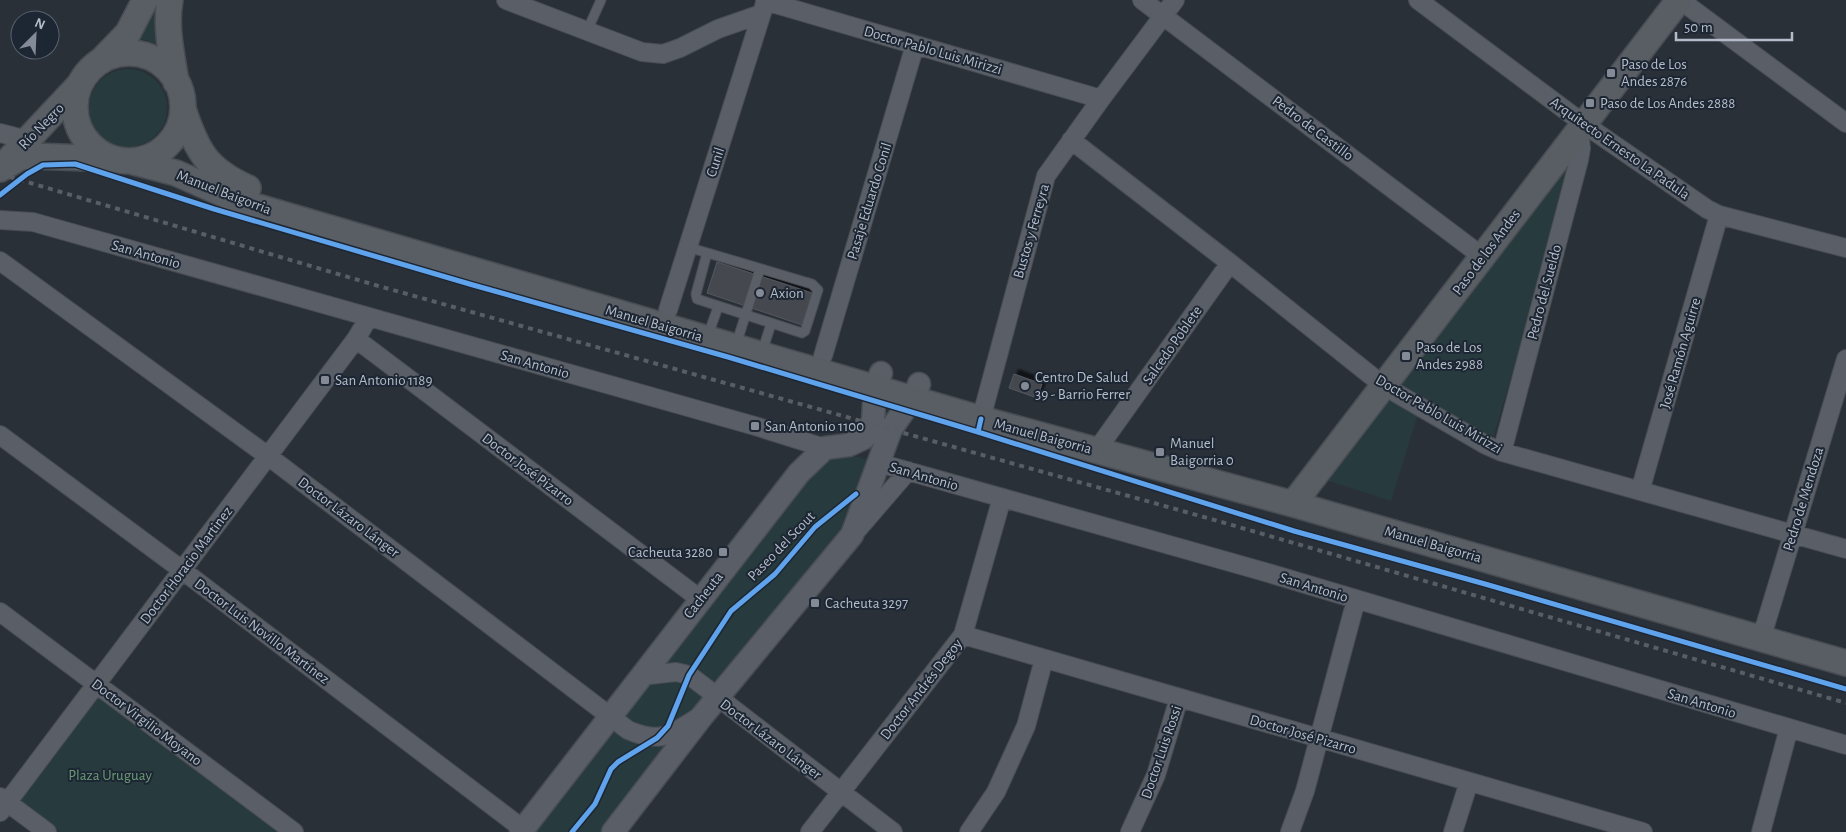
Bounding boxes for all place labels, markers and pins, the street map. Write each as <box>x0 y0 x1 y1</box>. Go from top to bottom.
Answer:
place label: Paso de Los Andes 2876 <box>1621 57 1687 89</box>
marker: Paso de Los Andes 2876 <box>1605 67 1617 79</box>
place label: Paso de Los Andes 2888 <box>1600 96 1735 111</box>
marker: Paso de Los Andes 2888 <box>1584 97 1596 109</box>
place label: Axion <box>770 286 804 301</box>
marker: Axion <box>754 287 766 299</box>
place label: Paso de Los Andes 2988 <box>1416 340 1483 372</box>
marker: Paso de Los Andes 2988 <box>1400 350 1412 362</box>
place label: Centro De Salud 39 - Barrio Ferrer <box>1035 370 1130 402</box>
place label: San Antonio 1189 <box>335 373 433 388</box>
marker: San Antonio 1189 <box>319 374 331 386</box>
marker: Centro De Salud 39 - Barrio Ferrer <box>1019 380 1031 392</box>
place label: San Antonio 1100 <box>765 419 864 434</box>
marker: San Antonio 1100 <box>749 420 761 432</box>
place label: Manuel Baigorria 0 <box>1170 436 1234 468</box>
marker: Manuel Baigorria 0 <box>1154 446 1166 458</box>
place label: Cacheuta 3280 <box>628 545 713 560</box>
marker: Cacheuta 3280 <box>717 546 729 558</box>
place label: Cacheuta 3297 <box>825 596 908 611</box>
marker: Cacheuta 3297 <box>809 597 821 609</box>

